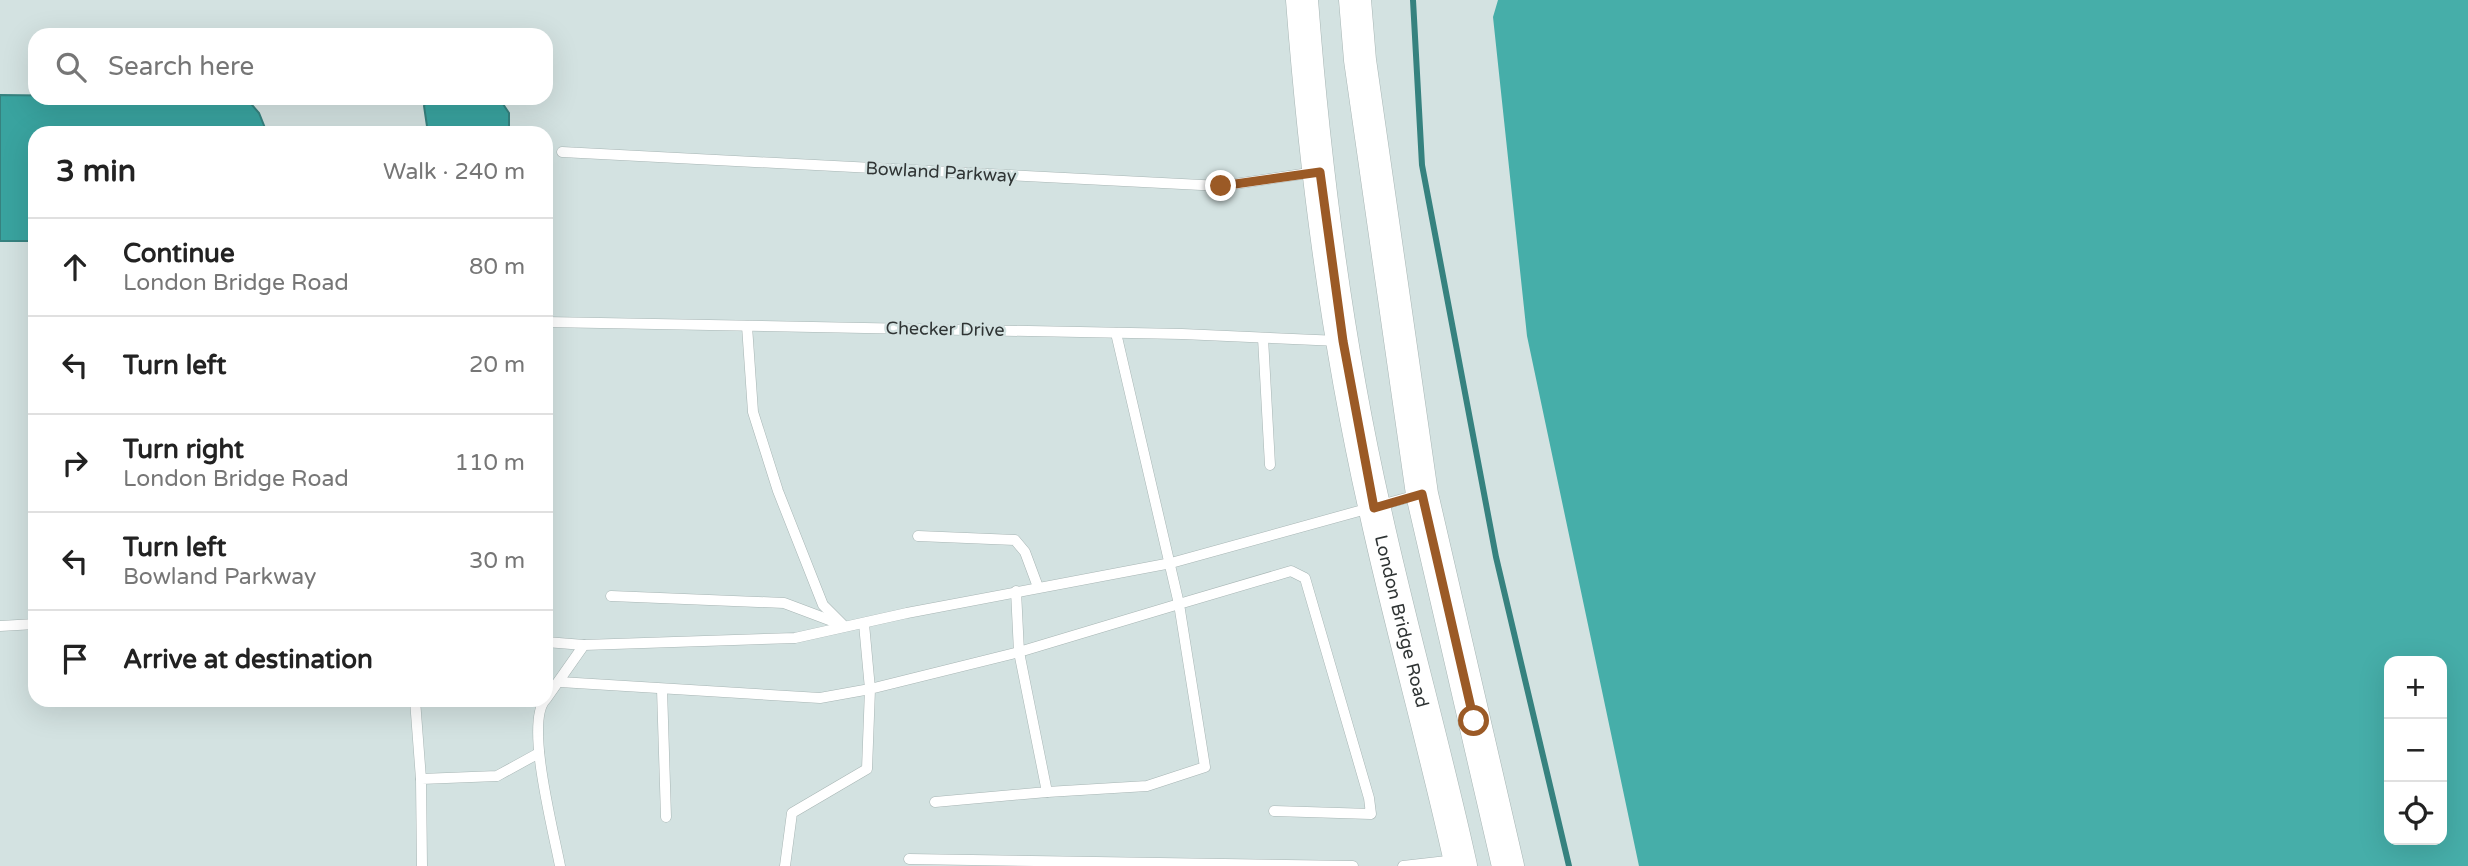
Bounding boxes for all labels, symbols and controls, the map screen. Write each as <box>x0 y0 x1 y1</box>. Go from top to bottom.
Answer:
search box <box>28 28 553 105</box>
icon: search <box>52 48 90 86</box>
text: Search here <box>108 51 254 82</box>
text: 3 min <box>56 153 136 190</box>
street label: Bowland Parkway <box>865 157 1017 187</box>
text: Walk · 240 m <box>383 158 525 186</box>
route end <box>1205 170 1236 201</box>
text: Continue <box>123 238 235 269</box>
icon: ahead <box>56 248 94 286</box>
text: 80 m <box>469 253 525 281</box>
text: London Bridge Road <box>123 269 349 297</box>
street label: Checker Drive <box>885 317 1005 341</box>
icon: left <box>56 346 94 384</box>
text: Turn left <box>123 350 226 381</box>
text: 20 m <box>469 351 525 379</box>
text: Turn right <box>123 434 244 465</box>
icon: right <box>56 444 94 482</box>
text: 110 m <box>455 449 525 477</box>
text: London Bridge Road <box>123 465 349 493</box>
text: Turn left <box>123 532 226 563</box>
street label: London Bridge Road <box>1370 533 1433 710</box>
icon: left <box>56 542 94 580</box>
text: 30 m <box>469 547 525 575</box>
text: Bowland Parkway <box>123 563 316 591</box>
icon: arrive <box>56 640 94 678</box>
text: Arrive at destination <box>123 644 373 675</box>
map controls <box>2384 656 2447 845</box>
button: + <box>2384 656 2447 719</box>
route start <box>1458 705 1489 736</box>
button: − <box>2384 719 2447 782</box>
button: locate <box>2384 782 2447 845</box>

